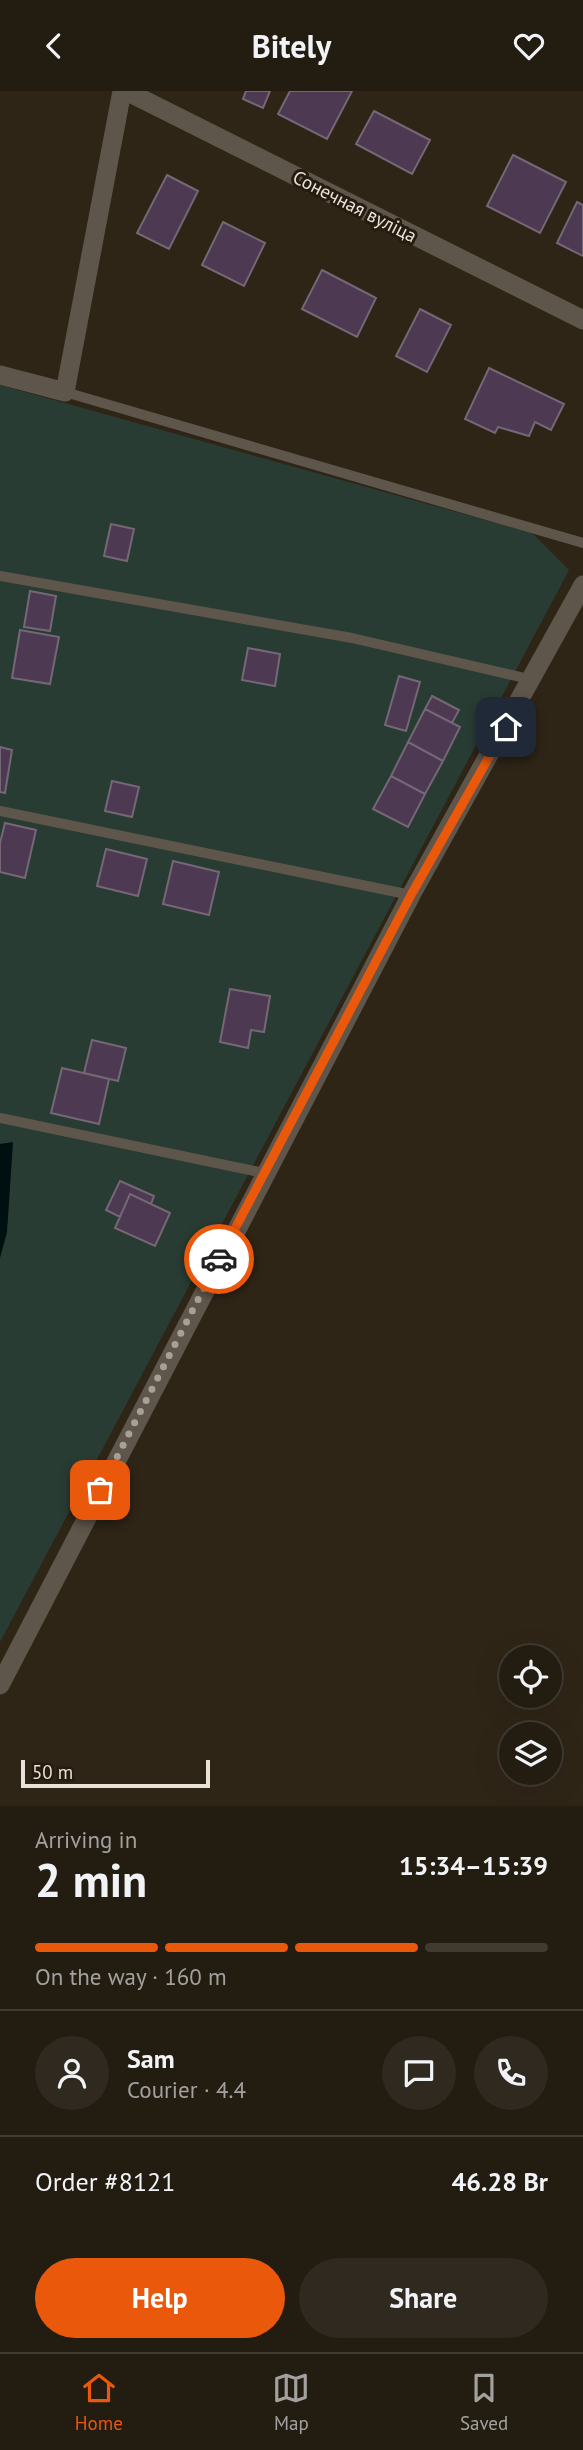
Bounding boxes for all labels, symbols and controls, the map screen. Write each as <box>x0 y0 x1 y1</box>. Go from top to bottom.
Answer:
text: Bitely <box>252 25 331 67</box>
icon: back <box>35 27 73 65</box>
icon: heart <box>510 27 548 65</box>
street label: Сонечная вуліца <box>289 164 421 248</box>
pin <box>476 697 536 757</box>
icon: home <box>487 708 525 746</box>
courier <box>184 1224 254 1294</box>
icon: car <box>200 1240 238 1278</box>
pin <box>70 1460 130 1520</box>
icon: bag <box>81 1471 119 1509</box>
map controls <box>499 1645 562 1785</box>
button: locate <box>499 1645 562 1708</box>
button: layers <box>499 1722 562 1785</box>
scale bar <box>21 1757 210 1789</box>
text: 50 m <box>32 1760 73 1784</box>
text: Arriving in <box>35 1825 137 1854</box>
text: 15:34–15:39 <box>399 1849 548 1882</box>
text: 2 min <box>35 1850 147 1910</box>
text: On the way · 160 m <box>35 1962 227 1991</box>
button: person <box>35 2036 109 2110</box>
button: chat <box>382 2036 456 2110</box>
button: phone <box>474 2036 548 2110</box>
text: Sam <box>127 2042 175 2075</box>
text: Courier · 4.4 <box>127 2075 246 2104</box>
text: Order #8121 <box>35 2165 175 2198</box>
text: 46.28 Br <box>452 2165 548 2198</box>
button: Help <box>35 2258 285 2338</box>
button: Share <box>299 2258 548 2338</box>
tab: Home <box>75 2369 123 2435</box>
tab: Map <box>272 2369 310 2435</box>
tab: Saved <box>460 2369 508 2435</box>

